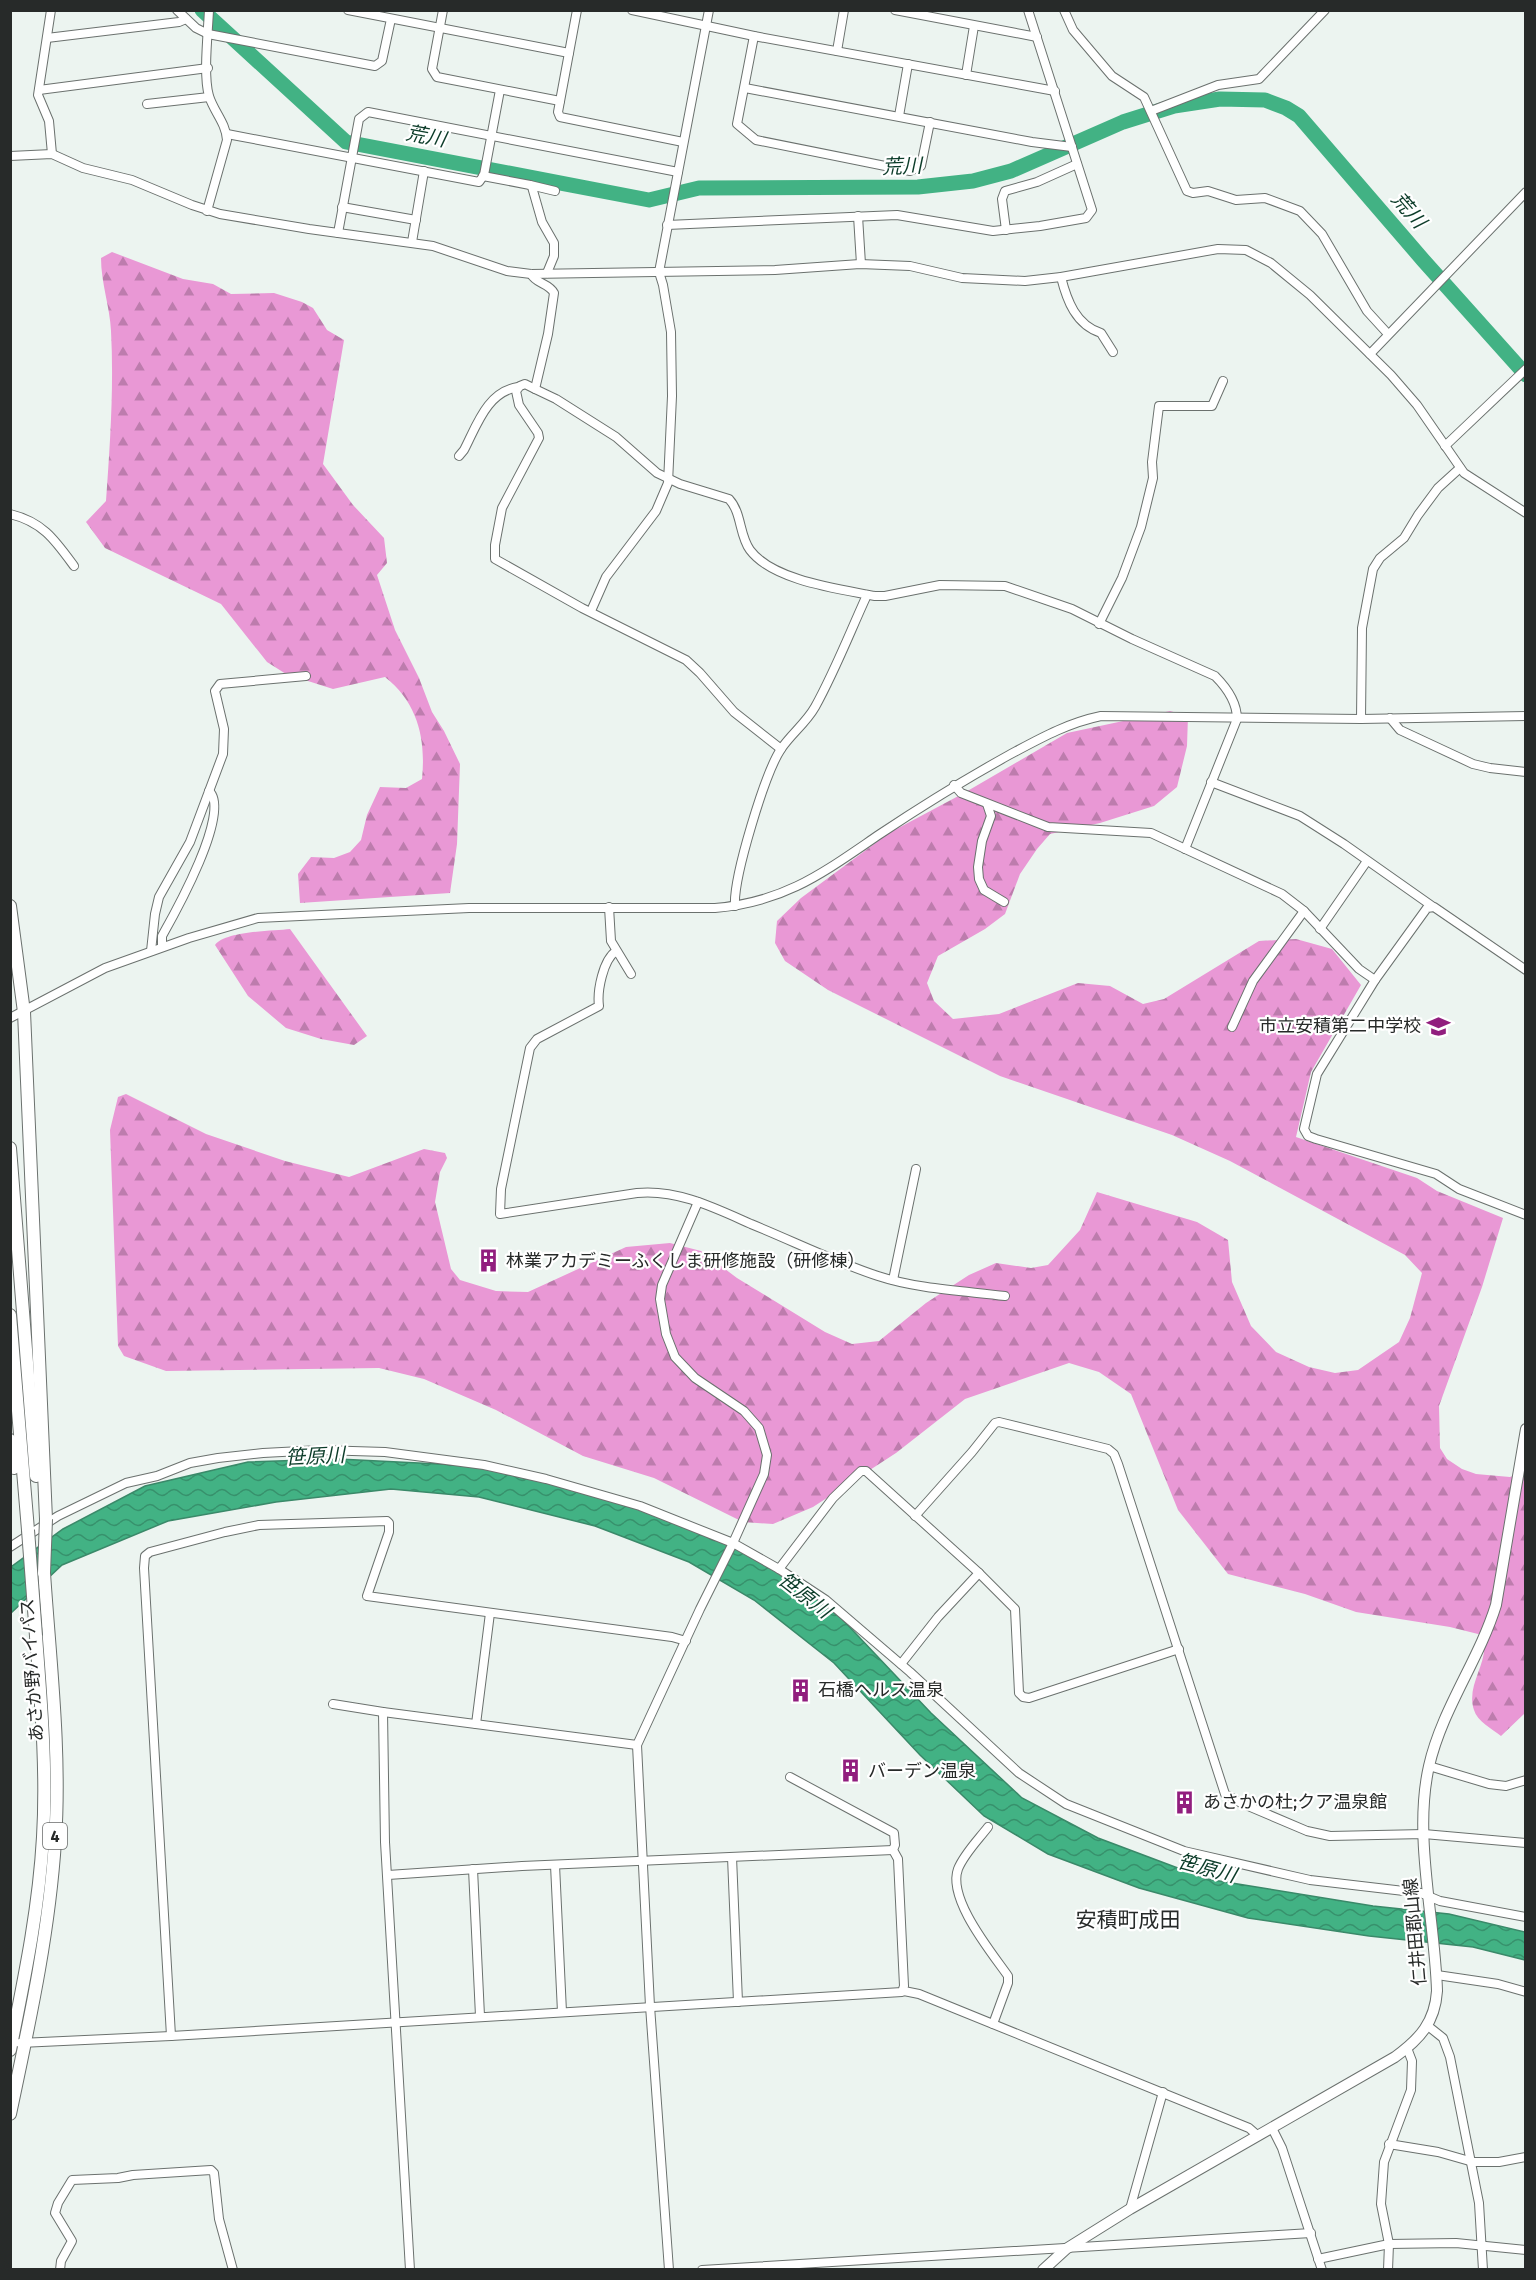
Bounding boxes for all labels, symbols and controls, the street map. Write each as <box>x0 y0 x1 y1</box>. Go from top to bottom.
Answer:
water label: 荒川 <box>404 120 450 152</box>
water label: 荒川 <box>882 153 924 179</box>
water label: 荒川 <box>1387 187 1432 234</box>
school or university icon: 市立安積第二中学校 <box>1426 1013 1452 1039</box>
place label: 市立安積第二中学校 <box>1259 1015 1421 1037</box>
building icon: 林業アカデミーふくしま研修施設（研修棟） <box>475 1248 501 1274</box>
place label: 林業アカデミーふくしま研修施設（研修棟） <box>506 1250 865 1272</box>
water label: 笹原川 <box>284 1442 348 1470</box>
water label: 笹原川 <box>774 1567 838 1624</box>
street label: あさか野バイパス <box>16 1598 48 1742</box>
building icon: 石橋ヘルス温泉 <box>787 1677 813 1703</box>
place label: 石橋ヘルス温泉 <box>818 1679 944 1701</box>
building icon: バーデン温泉 <box>837 1758 863 1784</box>
place label: バーデン温泉 <box>868 1760 976 1782</box>
building icon: あさかの杜;クア温泉館 <box>1172 1789 1198 1815</box>
place label: あさかの杜;クア温泉館 <box>1203 1791 1387 1813</box>
road number: 4 <box>43 1823 67 1849</box>
water label: 笹原川 <box>1175 1849 1241 1888</box>
street label: 仁井田郡山線 <box>1399 1877 1431 1987</box>
district label: 安積町成田 <box>1076 1907 1181 1933</box>

